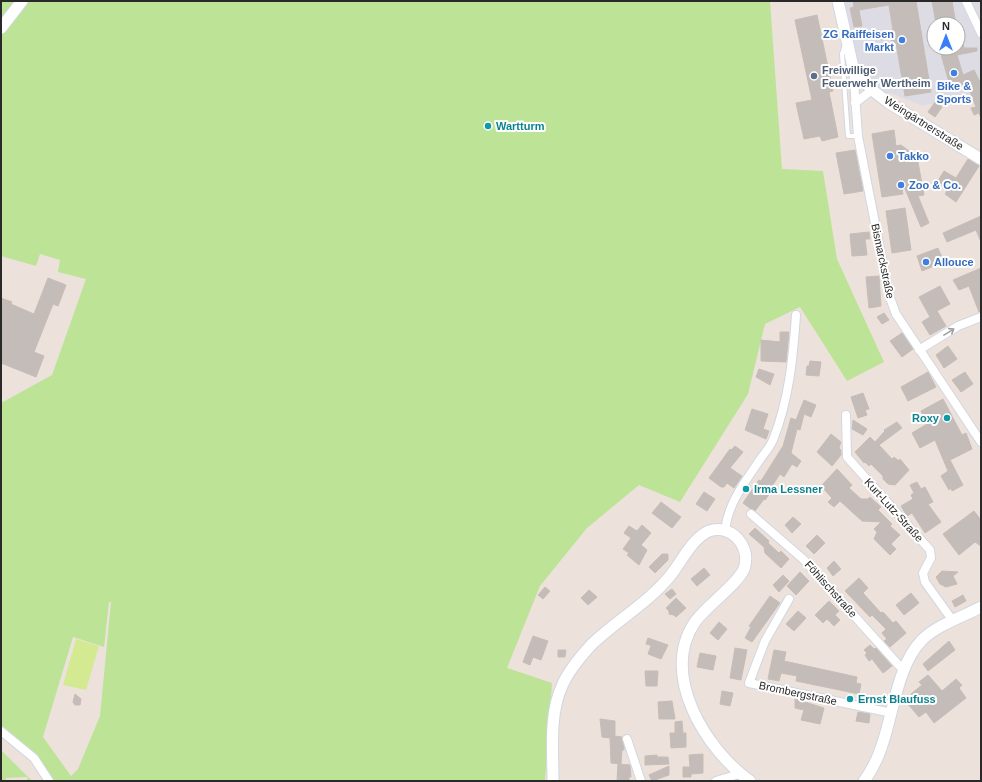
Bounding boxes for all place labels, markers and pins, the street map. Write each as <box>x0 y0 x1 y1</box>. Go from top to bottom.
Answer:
place label: ZG Raiffeisen Markt <box>823 28 894 53</box>
marker: ZG Raiffeisen Markt <box>897 35 907 45</box>
place label: Freiwillige Feuerwehr Wertheim <box>822 64 931 89</box>
marker: Bike & Sports <box>949 68 959 78</box>
marker: Freiwillige Feuerwehr Wertheim <box>809 71 819 81</box>
place label: Bike & Sports <box>937 80 971 105</box>
place label: Wartturm <box>496 120 545 132</box>
marker: Wartturm <box>483 121 493 131</box>
place label: Takko <box>898 150 929 162</box>
marker: Takko <box>885 151 895 161</box>
place label: Zoo & Co. <box>909 179 961 191</box>
marker: Zoo & Co. <box>896 180 906 190</box>
place label: Allouce <box>934 256 974 268</box>
marker: Allouce <box>921 257 931 267</box>
place label: Roxy <box>912 412 940 424</box>
marker: Roxy <box>942 413 952 423</box>
place label: Irma Lessner <box>754 483 823 495</box>
marker: Irma Lessner <box>741 484 751 494</box>
place label: Ernst Blaufuss <box>858 693 936 705</box>
marker: Ernst Blaufuss <box>845 694 855 704</box>

